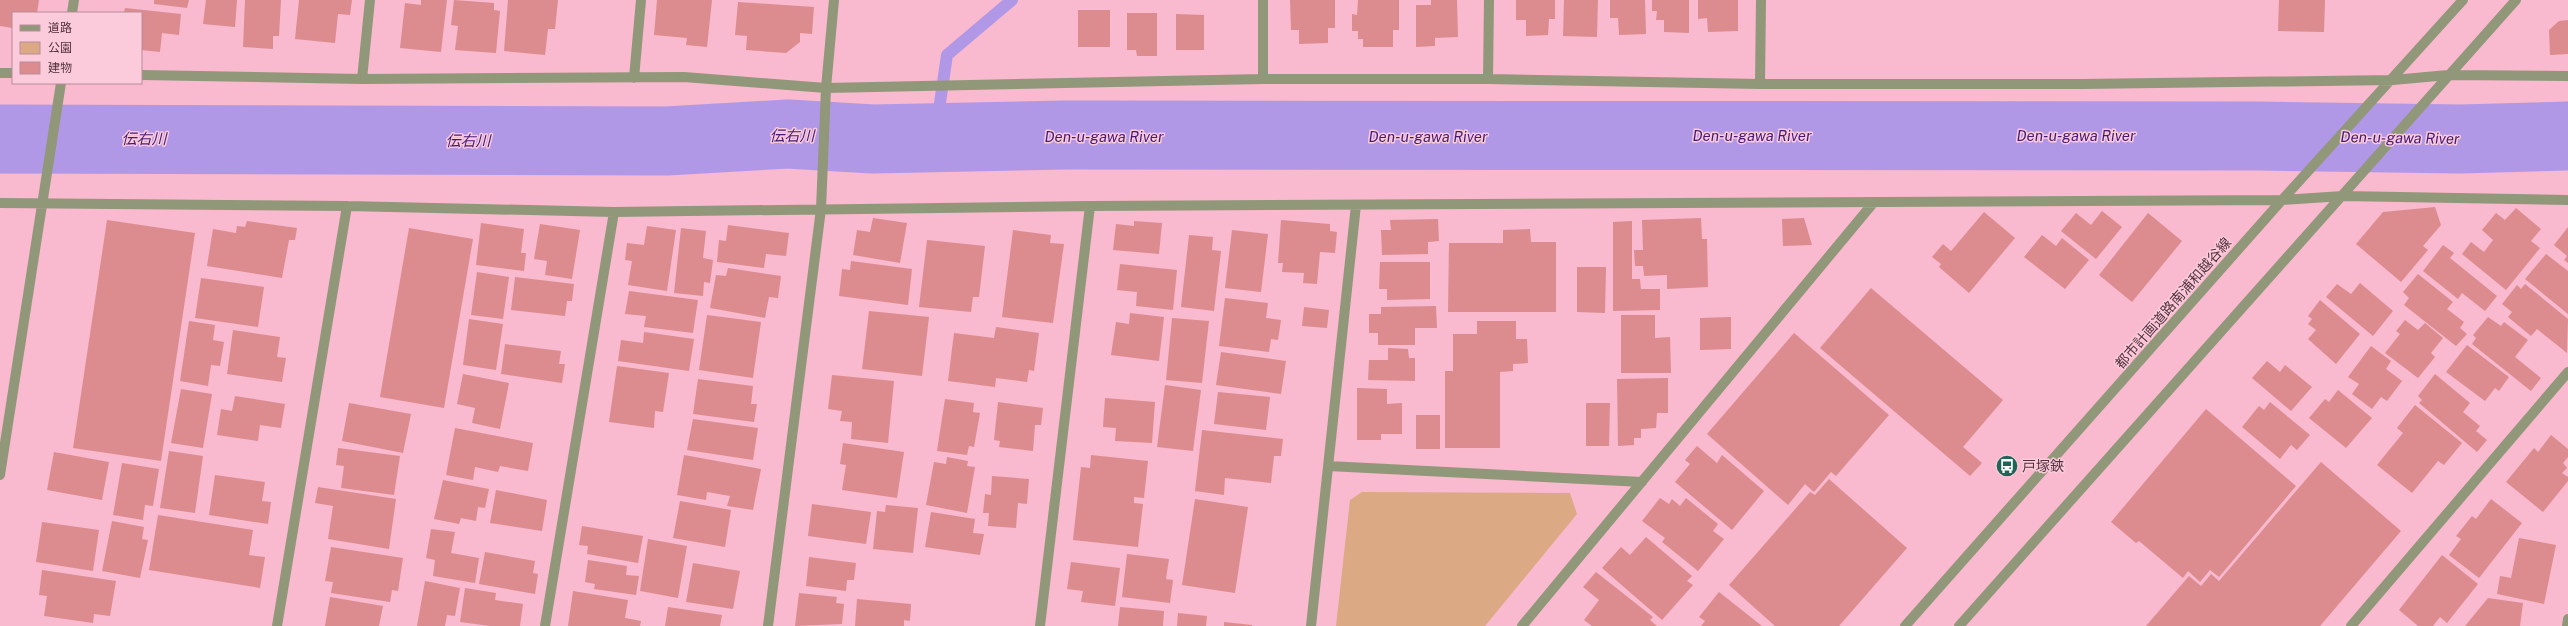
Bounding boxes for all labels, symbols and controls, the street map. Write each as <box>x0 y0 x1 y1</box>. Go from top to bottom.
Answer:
legend <box>12 12 142 84</box>
text: 道路 <box>48 21 72 35</box>
text: 公園 <box>48 41 72 55</box>
text: 建物 <box>48 61 72 75</box>
water label: 伝右川 <box>769 127 816 144</box>
water label: Den-u-gawa River <box>1692 127 1812 144</box>
water label: Den-u-gawa River <box>2016 127 2136 144</box>
water label: Den-u-gawa River <box>1044 128 1164 145</box>
water label: Den-u-gawa River <box>1368 128 1488 145</box>
water label: Den-u-gawa River <box>2340 128 2460 147</box>
water label: 伝右川 <box>121 130 168 147</box>
water label: 伝右川 <box>445 132 492 149</box>
street label: 都市計画道路南浦和越谷線 <box>2112 234 2234 372</box>
bus stop icon: 戸塚鋏 <box>1994 453 2020 479</box>
place label: 戸塚鋏 <box>2022 458 2064 474</box>

